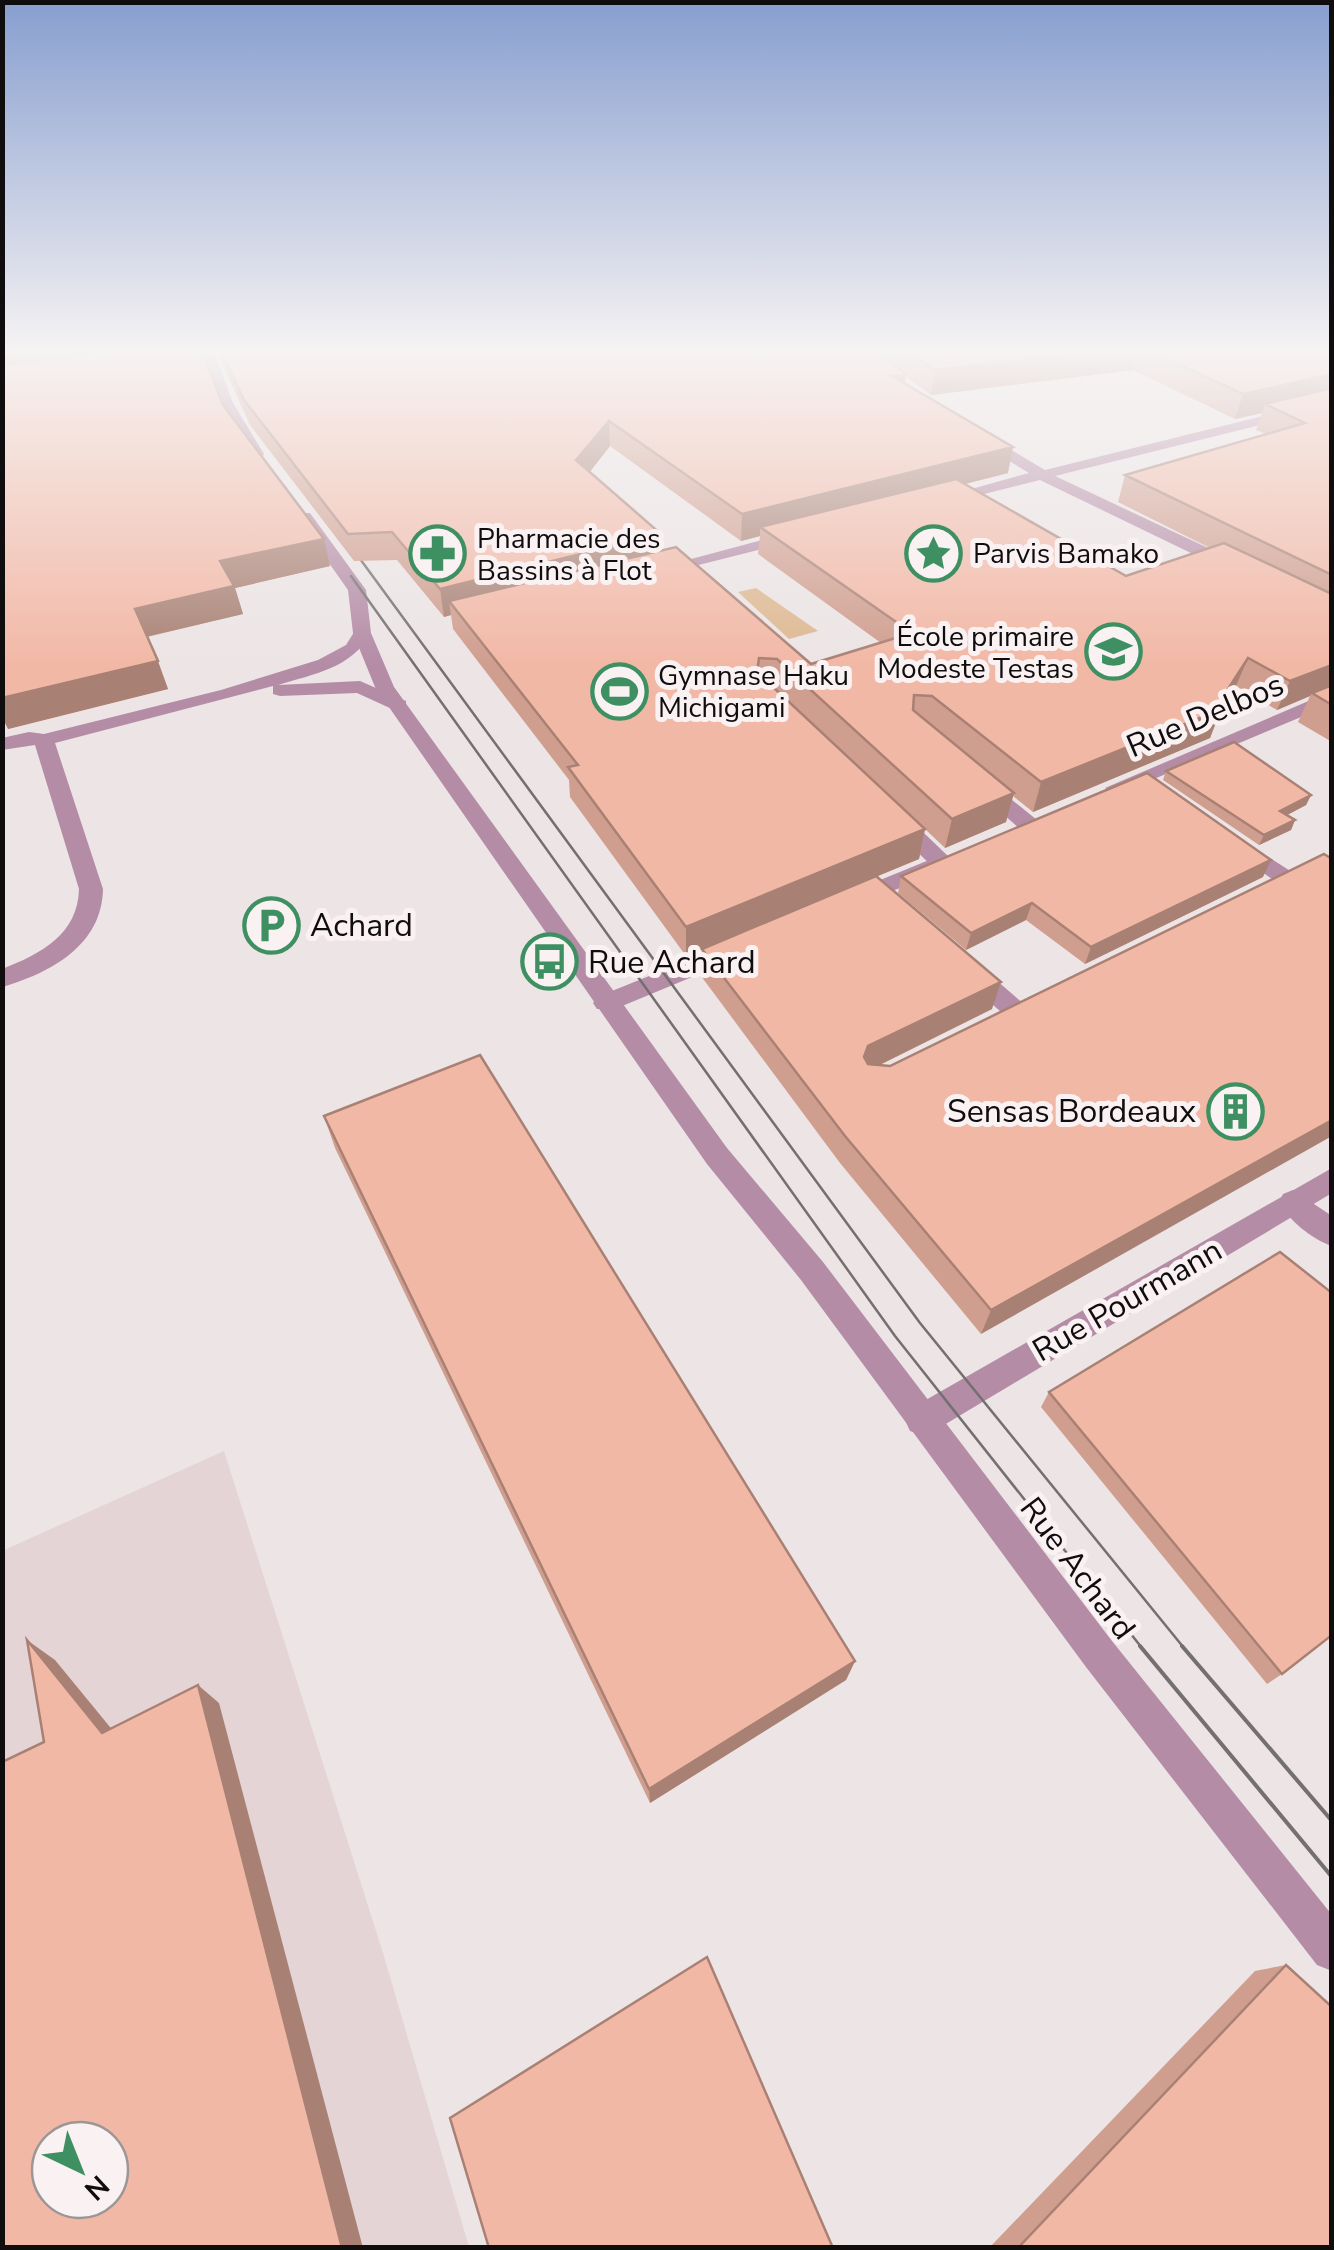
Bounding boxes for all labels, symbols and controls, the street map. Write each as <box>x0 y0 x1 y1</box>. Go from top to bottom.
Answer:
place label: Pharmacie des Bassins à Flot <box>477 520 661 590</box>
place icon: Parvis Bamako <box>904 523 964 583</box>
pharmacy icon: Pharmacie des Bassins à Flot <box>408 524 468 584</box>
place label: Parvis Bamako <box>973 535 1159 573</box>
place label: École primaire Modeste Testas <box>877 618 1074 688</box>
school or university icon: École primaire Modeste Testas <box>1083 622 1143 682</box>
place label: Gymnase Haku Michigami <box>658 657 849 727</box>
sports icon: Gymnase Haku Michigami <box>589 661 649 721</box>
street label: Rue Delbos <box>1120 663 1290 768</box>
parking icon: Achard <box>241 895 301 955</box>
place label: Achard <box>310 904 413 947</box>
bus stop icon: Rue Achard <box>519 932 579 992</box>
place label: Rue Achard <box>588 941 756 984</box>
building icon: Sensas Bordeaux <box>1205 1081 1265 1141</box>
place label: Sensas Bordeaux <box>947 1090 1196 1133</box>
street label: Rue Pourmann <box>1025 1229 1230 1372</box>
street label: Rue Achard <box>1010 1488 1145 1648</box>
north arrow <box>30 2120 130 2220</box>
text: N <box>76 2167 117 2209</box>

